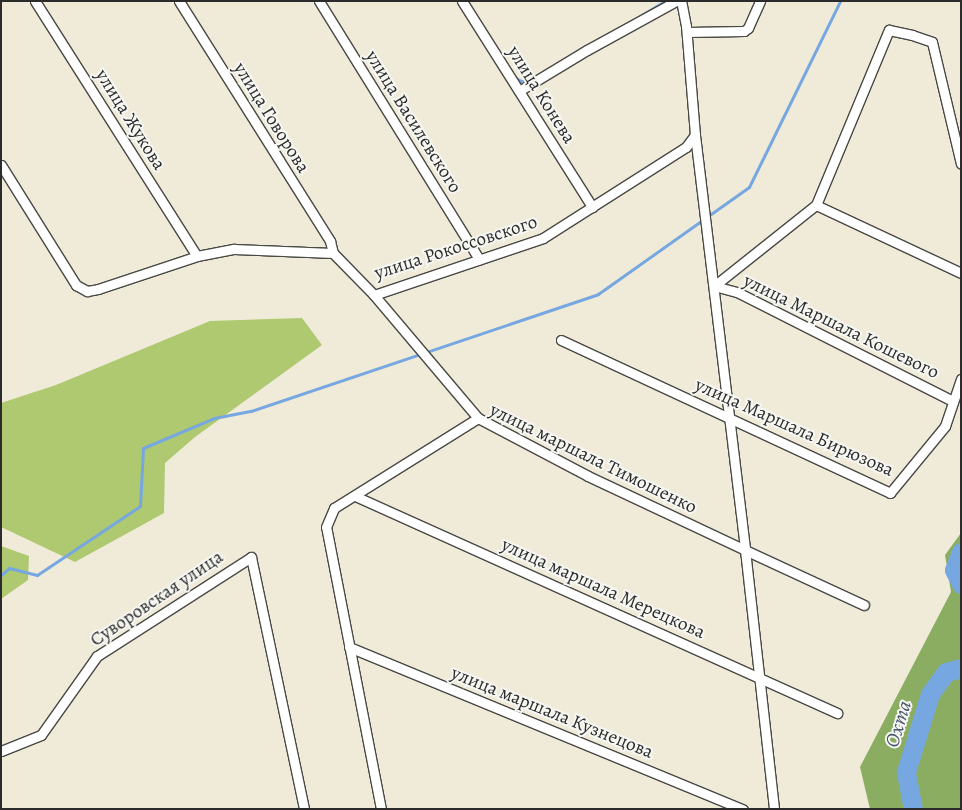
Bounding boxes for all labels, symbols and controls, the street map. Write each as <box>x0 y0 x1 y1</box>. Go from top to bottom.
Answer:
street label: улица Конева <box>502 42 580 148</box>
street label: улица Василевского <box>360 47 466 197</box>
street label: улица Говорова <box>228 59 314 177</box>
street label: улица Жукова <box>90 65 170 175</box>
street label: улица Рокоссовского <box>372 211 540 285</box>
street label: улица Маршала Кошевого <box>740 270 942 384</box>
street label: улица Маршала Бирюзова <box>691 374 897 482</box>
street label: улица маршала Тимошенко <box>486 399 700 519</box>
street label: улица маршала Мерецкова <box>498 534 708 644</box>
street label: Суворовская улица <box>86 546 228 652</box>
street label: улица маршала Кузнецова <box>448 662 656 764</box>
water label: Охта <box>880 698 916 750</box>

